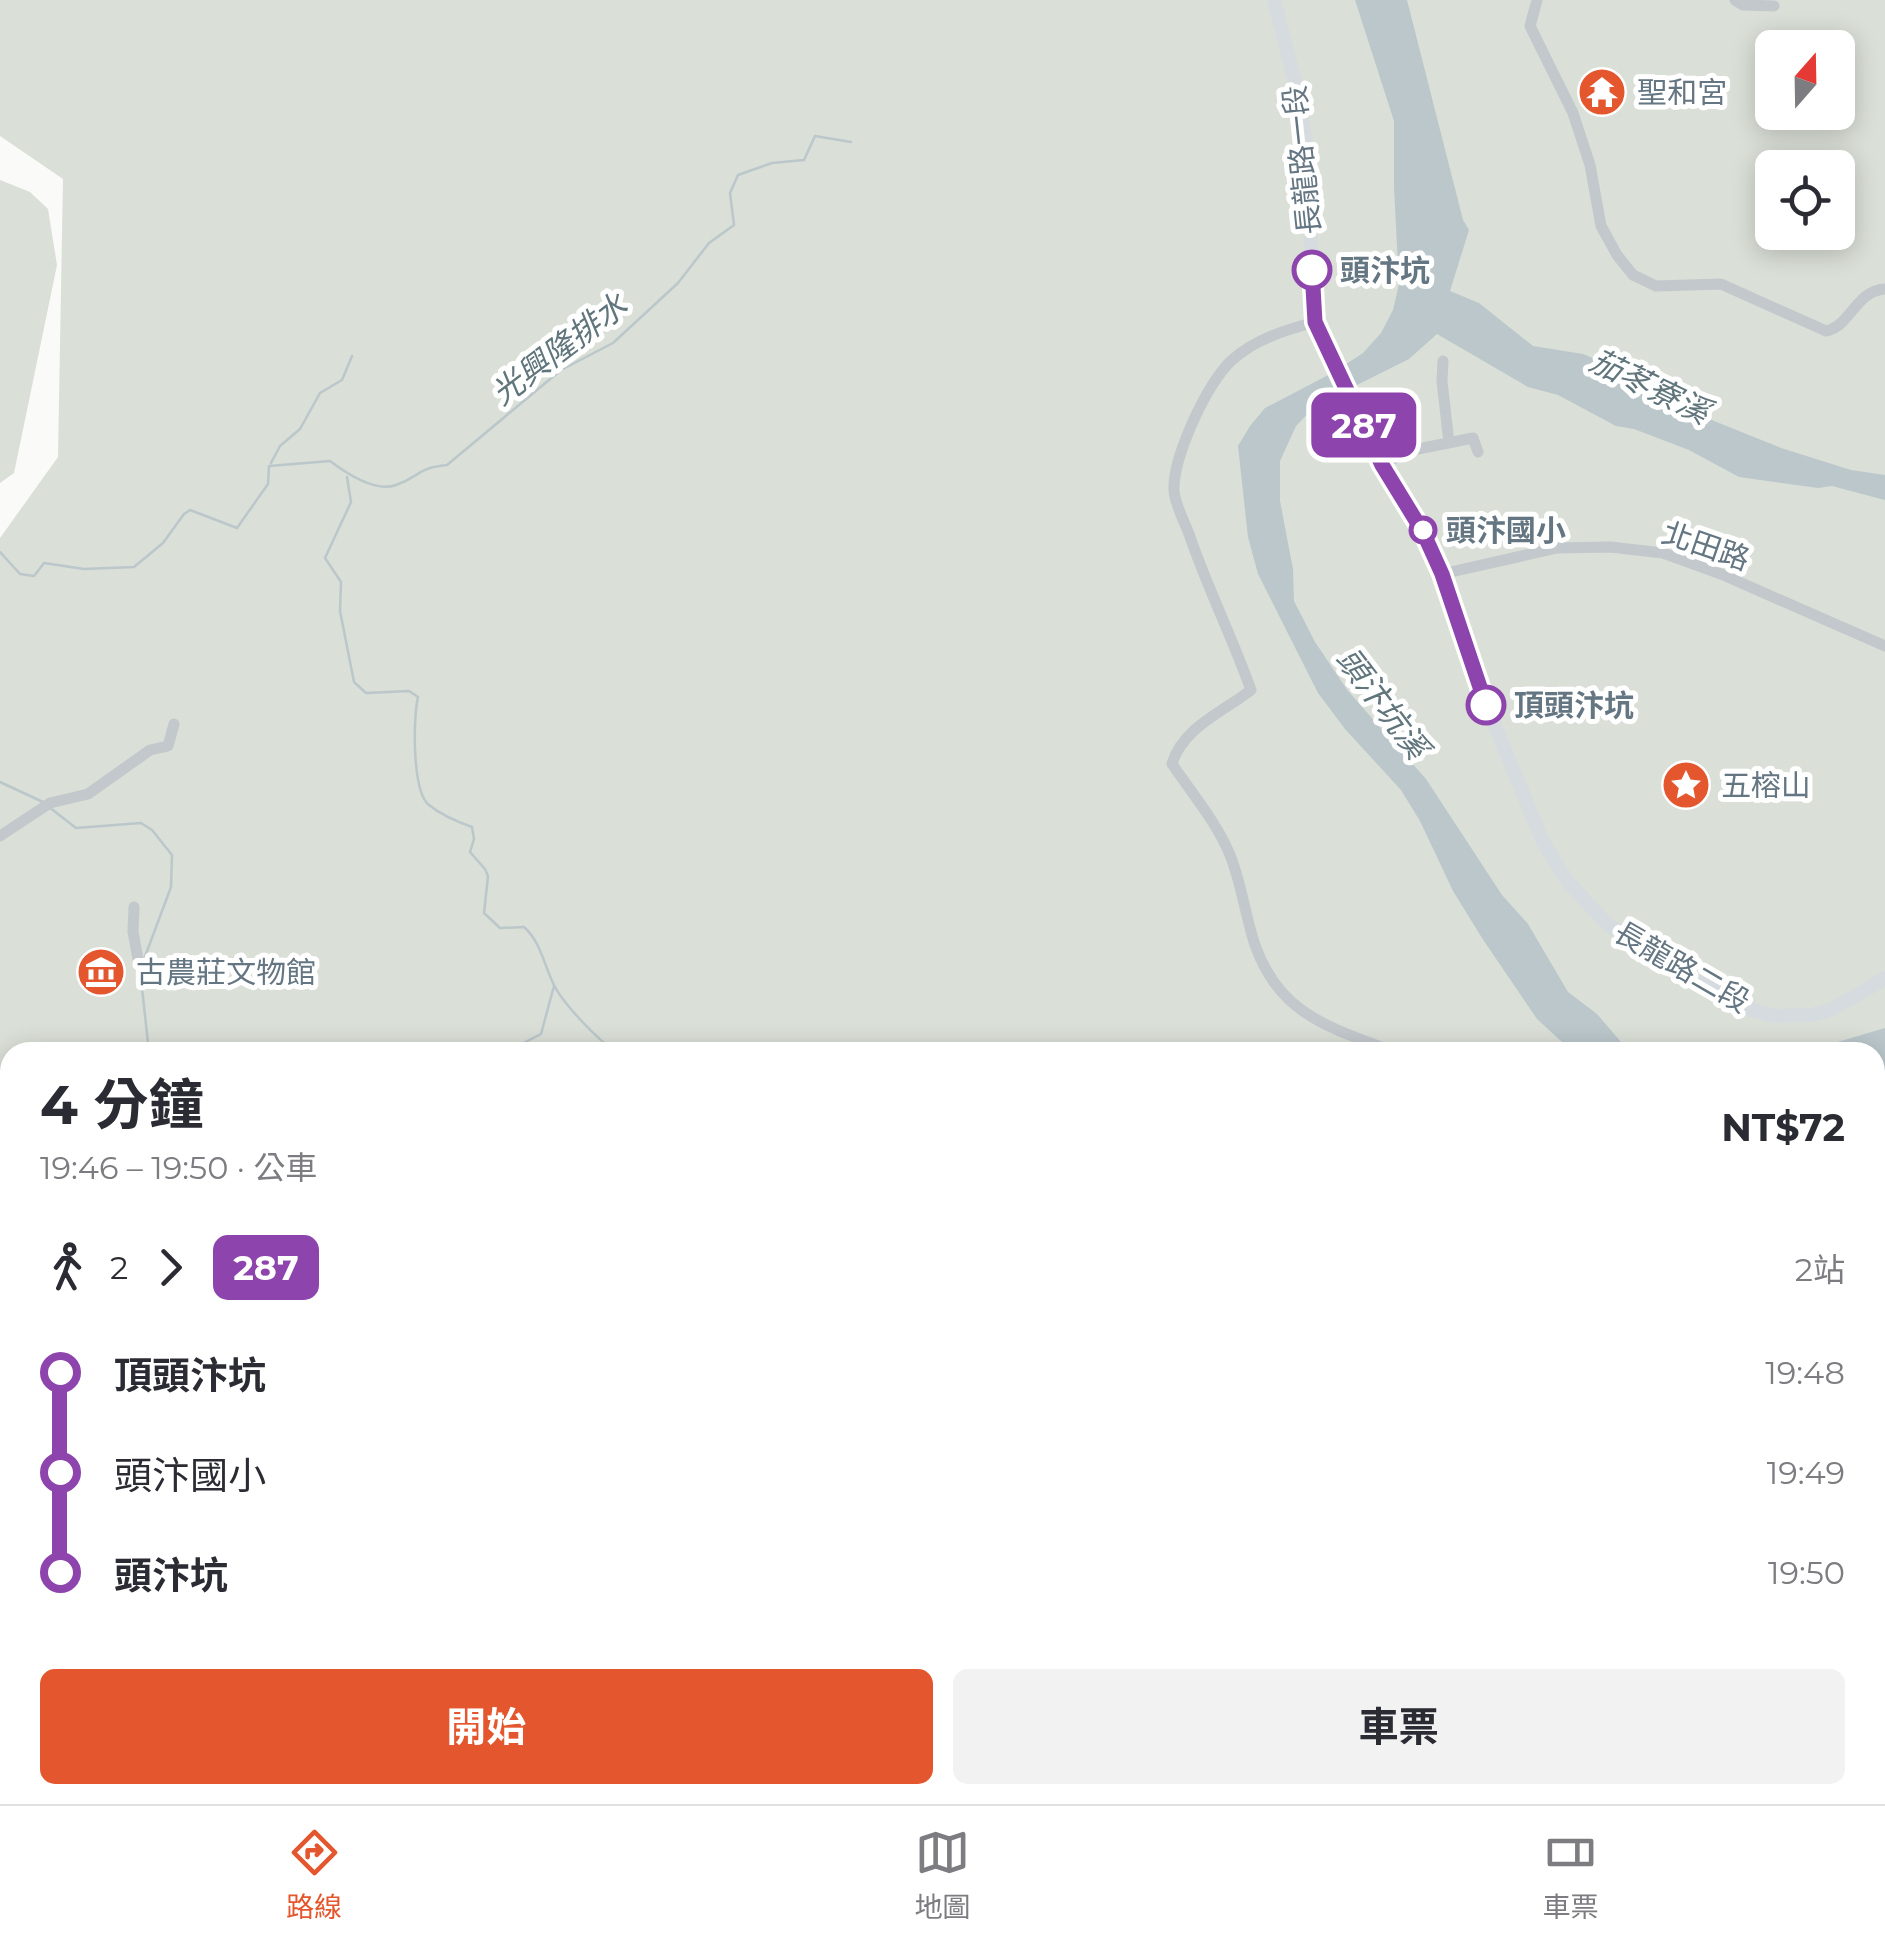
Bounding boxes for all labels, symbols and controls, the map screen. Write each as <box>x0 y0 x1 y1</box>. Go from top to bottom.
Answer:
north arrow <box>1755 30 1855 130</box>
map controls <box>1755 30 1855 250</box>
temple icon: 聖和宮 <box>1576 66 1628 118</box>
place label: 聖和宮 <box>1637 74 1727 111</box>
street label: 長龍路一段 <box>1276 83 1328 237</box>
button: locate <box>1755 150 1855 250</box>
marker: 頭汴坑 <box>1293 251 1331 289</box>
place label: 頭汴坑 <box>1340 252 1430 289</box>
water label: 光興隆排水 <box>483 284 636 413</box>
water label: 茄苳寮溪 <box>1584 340 1720 433</box>
line badge: 287 <box>1306 392 1422 458</box>
text: 287 <box>1331 404 1397 447</box>
place label: 頭汴國小 <box>1446 512 1566 549</box>
street label: 北田路 <box>1657 514 1755 578</box>
marker: 頭汴國小 <box>1410 517 1436 543</box>
water label: 頭汴坑溪 <box>1329 640 1439 769</box>
marker: 頂頭汴坑 <box>1467 686 1505 724</box>
place label: 頂頭汴坑 <box>1514 687 1634 724</box>
place icon: 五榕山 <box>1660 759 1712 811</box>
place label: 五榕山 <box>1721 767 1811 804</box>
street label: 長龍路二段 <box>1608 913 1756 1021</box>
museum icon: 古農莊文物館 <box>75 946 127 998</box>
place label: 古農莊文物館 <box>136 954 316 991</box>
text: 4 分鐘 <box>40 1071 203 1138</box>
text: NT$72 <box>1721 1104 1845 1151</box>
text: 19:46 – 19:50 · 公車 <box>40 1148 317 1187</box>
icon: walk <box>40 1240 95 1295</box>
icon: forward <box>143 1240 198 1295</box>
text: 287 <box>233 1246 299 1289</box>
text: 2 <box>110 1248 128 1287</box>
text: 2站 <box>1795 1250 1845 1289</box>
text: 頂頭汴坑 <box>114 1352 266 1399</box>
text: 19:48 <box>1765 1353 1845 1392</box>
text: 頭汴國小 <box>114 1452 266 1499</box>
text: 19:49 <box>1767 1453 1845 1492</box>
text: 頭汴坑 <box>114 1552 228 1599</box>
text: 19:50 <box>1768 1553 1845 1592</box>
button: 開始 <box>40 1669 933 1784</box>
button: 車票 <box>953 1669 1845 1784</box>
tab: 路線 <box>286 1825 342 1925</box>
tab: 地圖 <box>914 1825 971 1925</box>
tab: 車票 <box>1543 1825 1599 1925</box>

